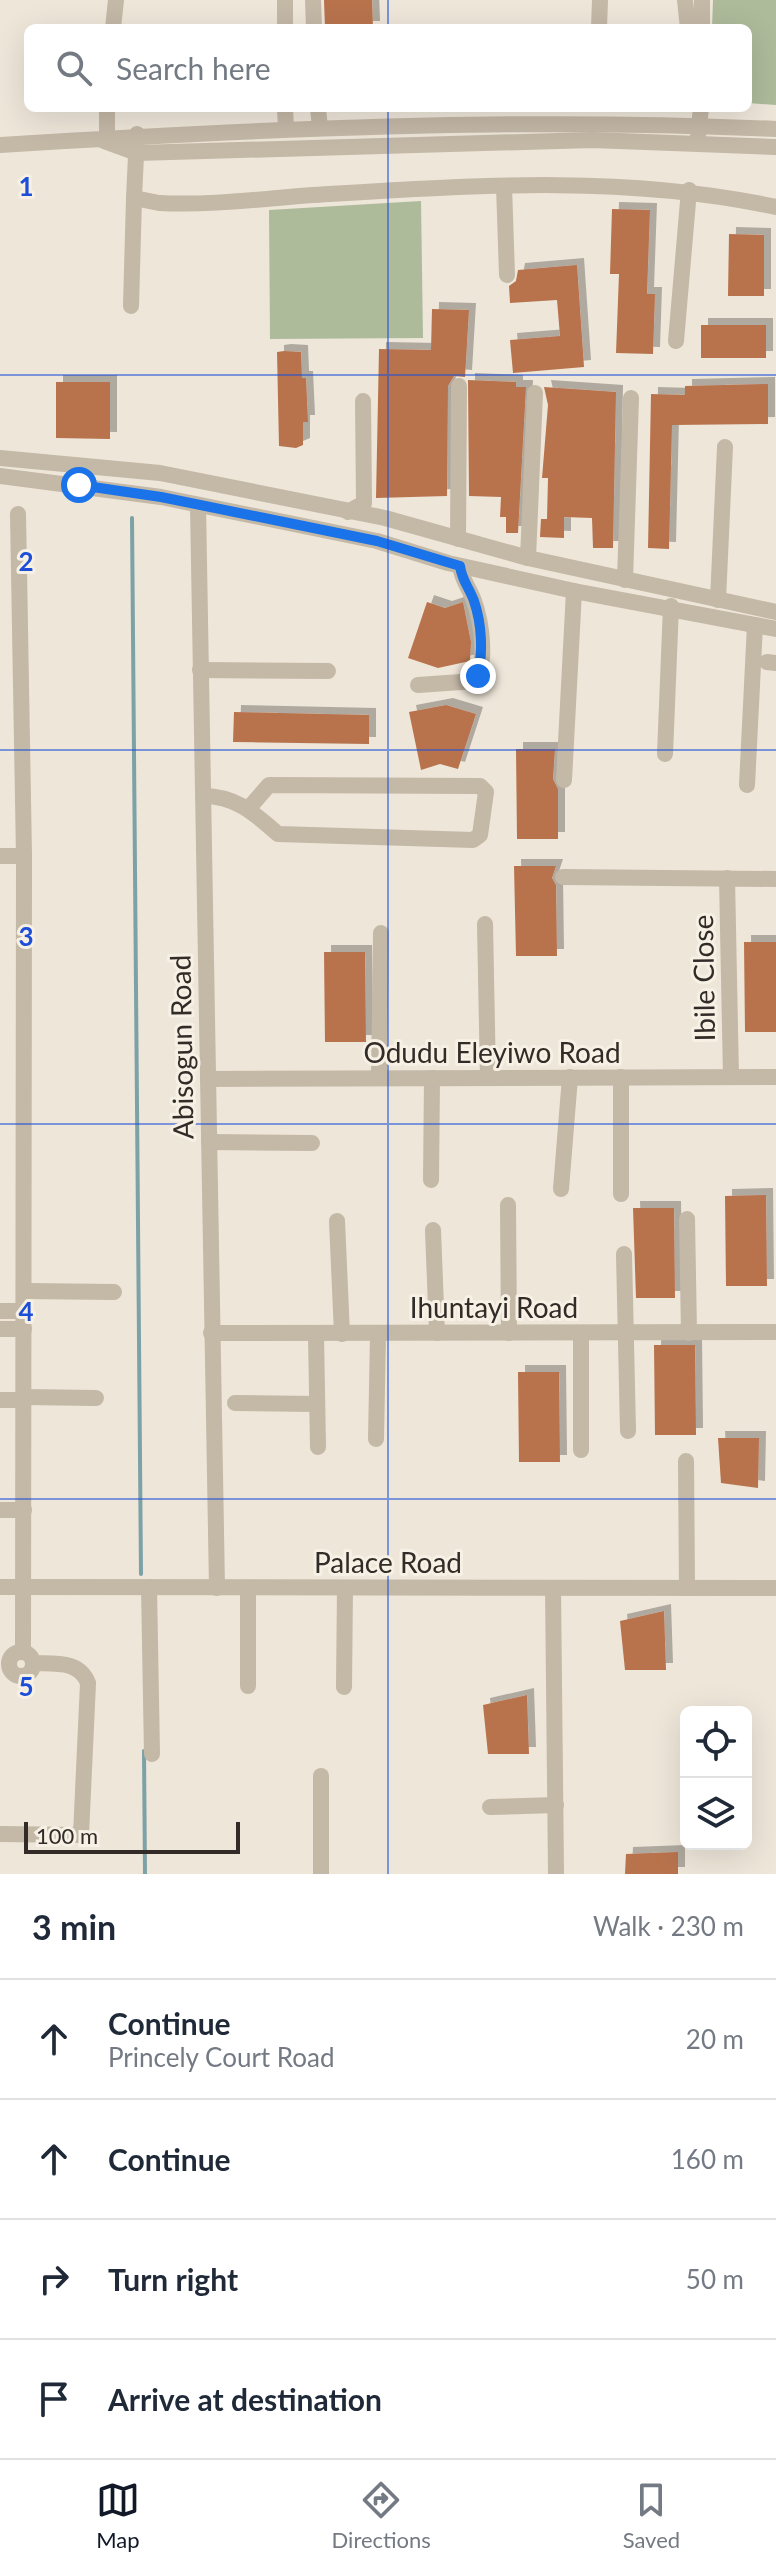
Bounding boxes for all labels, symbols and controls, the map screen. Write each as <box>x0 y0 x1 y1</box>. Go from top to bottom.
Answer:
search box <box>24 24 752 112</box>
icon: search <box>52 46 96 90</box>
text: Search here <box>116 50 271 86</box>
text: 1 <box>18 170 34 202</box>
route start <box>61 467 97 503</box>
text: 2 <box>18 545 34 577</box>
route end <box>460 658 496 694</box>
street label: Ibile Close <box>685 914 721 1042</box>
text: 3 <box>18 920 34 952</box>
street label: Abisogun Road <box>162 955 200 1139</box>
street label: Odudu Eleyiwo Road <box>363 1035 621 1069</box>
street label: Ihuntayi Road <box>410 1290 578 1324</box>
text: 4 <box>18 1295 34 1327</box>
street label: Palace Road <box>314 1545 462 1579</box>
text: 5 <box>18 1670 34 1702</box>
map controls <box>680 1706 752 1850</box>
button: locate <box>680 1706 752 1778</box>
button: layers <box>680 1778 752 1850</box>
scale bar <box>24 1818 240 1854</box>
text: 100 m <box>36 1822 98 1849</box>
text: 3 min <box>32 1906 116 1947</box>
text: Walk · 230 m <box>593 1910 744 1942</box>
text: Continue <box>108 2005 231 2041</box>
icon: ahead <box>32 2017 76 2061</box>
text: 20 m <box>686 2023 744 2055</box>
text: Princely Court Road <box>108 2041 335 2073</box>
icon: ahead <box>32 2137 76 2181</box>
text: Continue <box>108 2141 231 2177</box>
text: 160 m <box>671 2143 744 2175</box>
icon: right <box>32 2257 76 2301</box>
text: Turn right <box>108 2261 238 2297</box>
text: 50 m <box>686 2263 744 2295</box>
icon: arrive <box>32 2377 76 2421</box>
text: Arrive at destination <box>108 2381 382 2417</box>
tab: Map <box>96 2478 140 2553</box>
tab: Directions <box>332 2478 431 2553</box>
tab: Saved <box>623 2478 680 2553</box>

